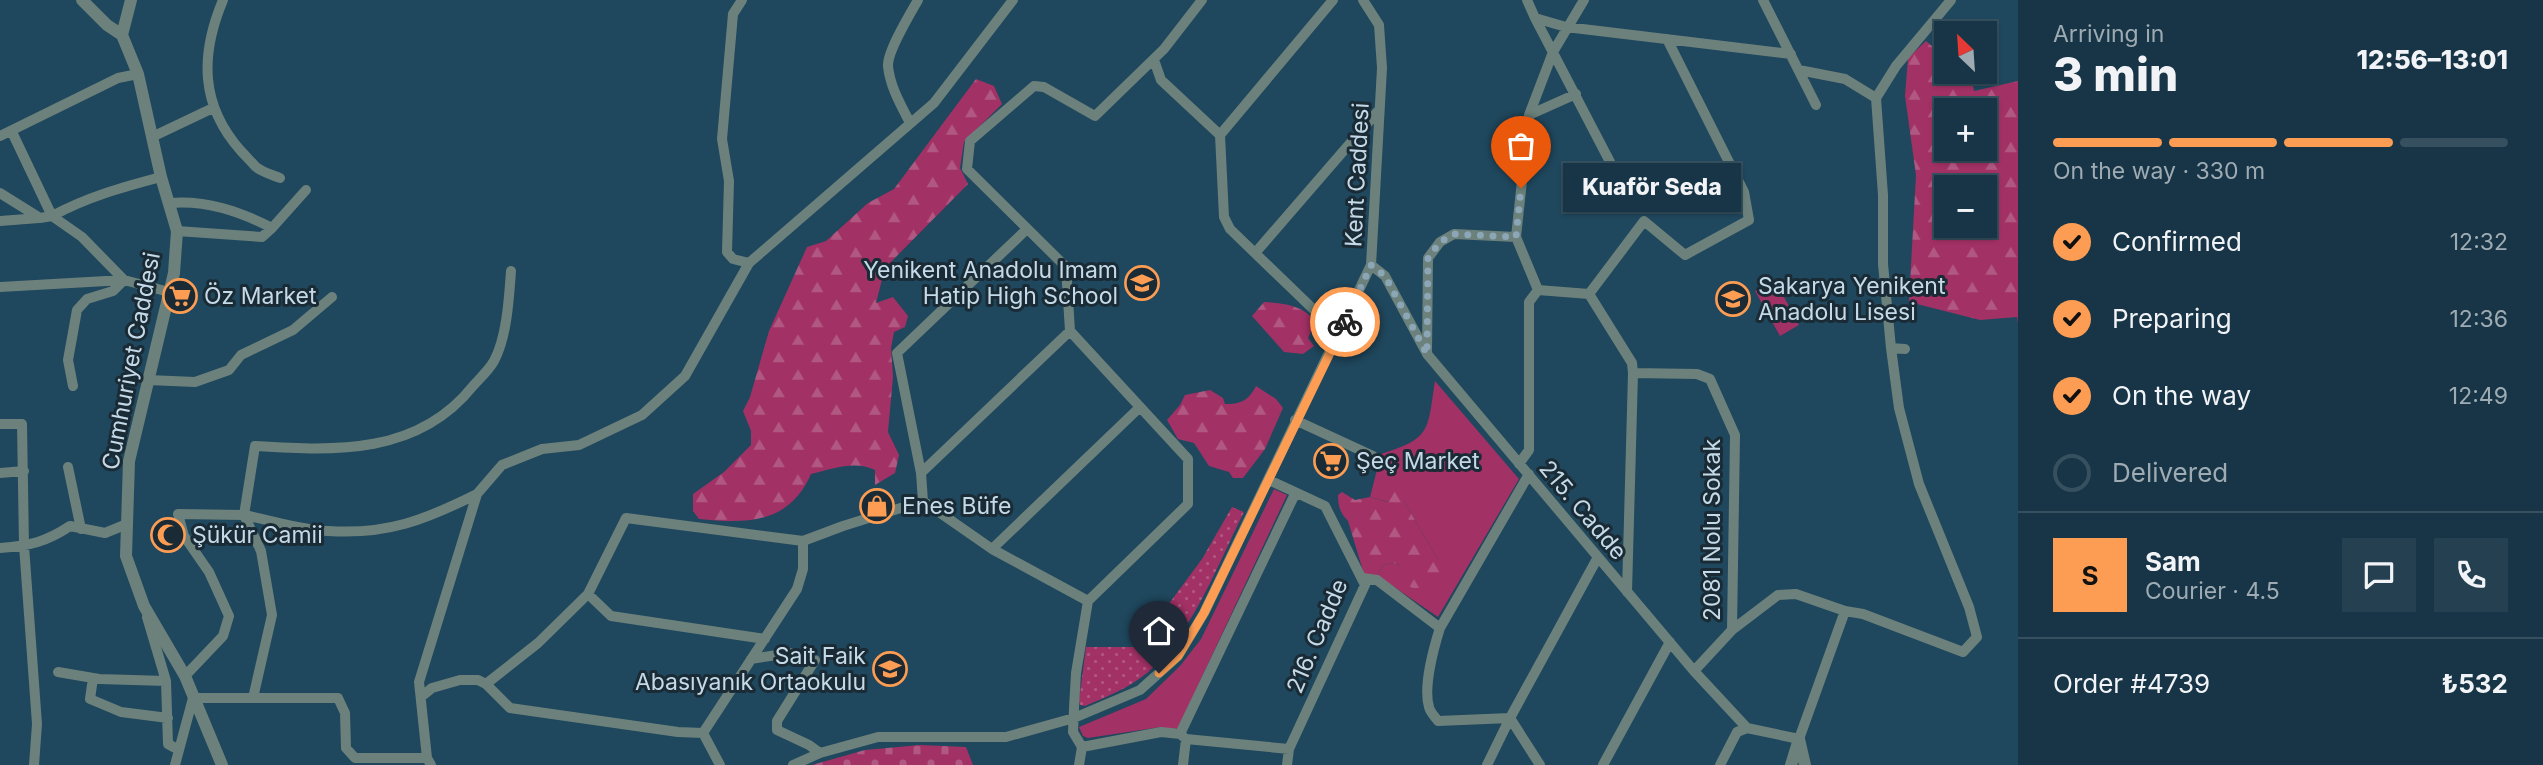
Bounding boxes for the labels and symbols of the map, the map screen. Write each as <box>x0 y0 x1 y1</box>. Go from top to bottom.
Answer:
north arrow <box>1934 21 1997 84</box>
street label: Kent Caddesi <box>1339 102 1375 248</box>
pin <box>1491 116 1551 188</box>
callout: Kuaför Seda <box>1563 164 1742 212</box>
street label: Cumhuriyet Caddesi <box>96 250 166 472</box>
place label: Yenikent Anadolu Imam Hatip High School <box>863 256 1118 310</box>
school or university icon: Yenikent Anadolu Imam Hatip High School <box>1123 264 1161 302</box>
place label: Sakarya Yenikent Anadolu Lisesi <box>1758 272 1946 326</box>
supermarket icon: Öz Market <box>161 277 199 315</box>
school or university icon: Sakarya Yenikent Anadolu Lisesi <box>1714 280 1752 318</box>
place label: Öz Market <box>204 282 317 310</box>
courier <box>1310 287 1380 357</box>
street label: 2081 Nolu Sokak <box>1698 439 1726 621</box>
supermarket icon: Şeç Market <box>1312 442 1350 480</box>
place label: Şeç Market <box>1356 447 1480 475</box>
street label: 215. Cadde <box>1533 455 1633 565</box>
shop icon: Enes Büfe <box>858 487 896 525</box>
place label: Enes Büfe <box>902 492 1011 520</box>
mosque icon: Şükür Camii <box>149 516 187 554</box>
place label: Şükür Camii <box>192 521 323 549</box>
street label: 216. Cadde <box>1280 575 1354 697</box>
pin <box>1129 601 1189 673</box>
place label: Sait Faik Abasıyanık Ortaokulu <box>635 642 866 696</box>
school or university icon: Sait Faik Abasıyanık Ortaokulu <box>871 650 909 688</box>

